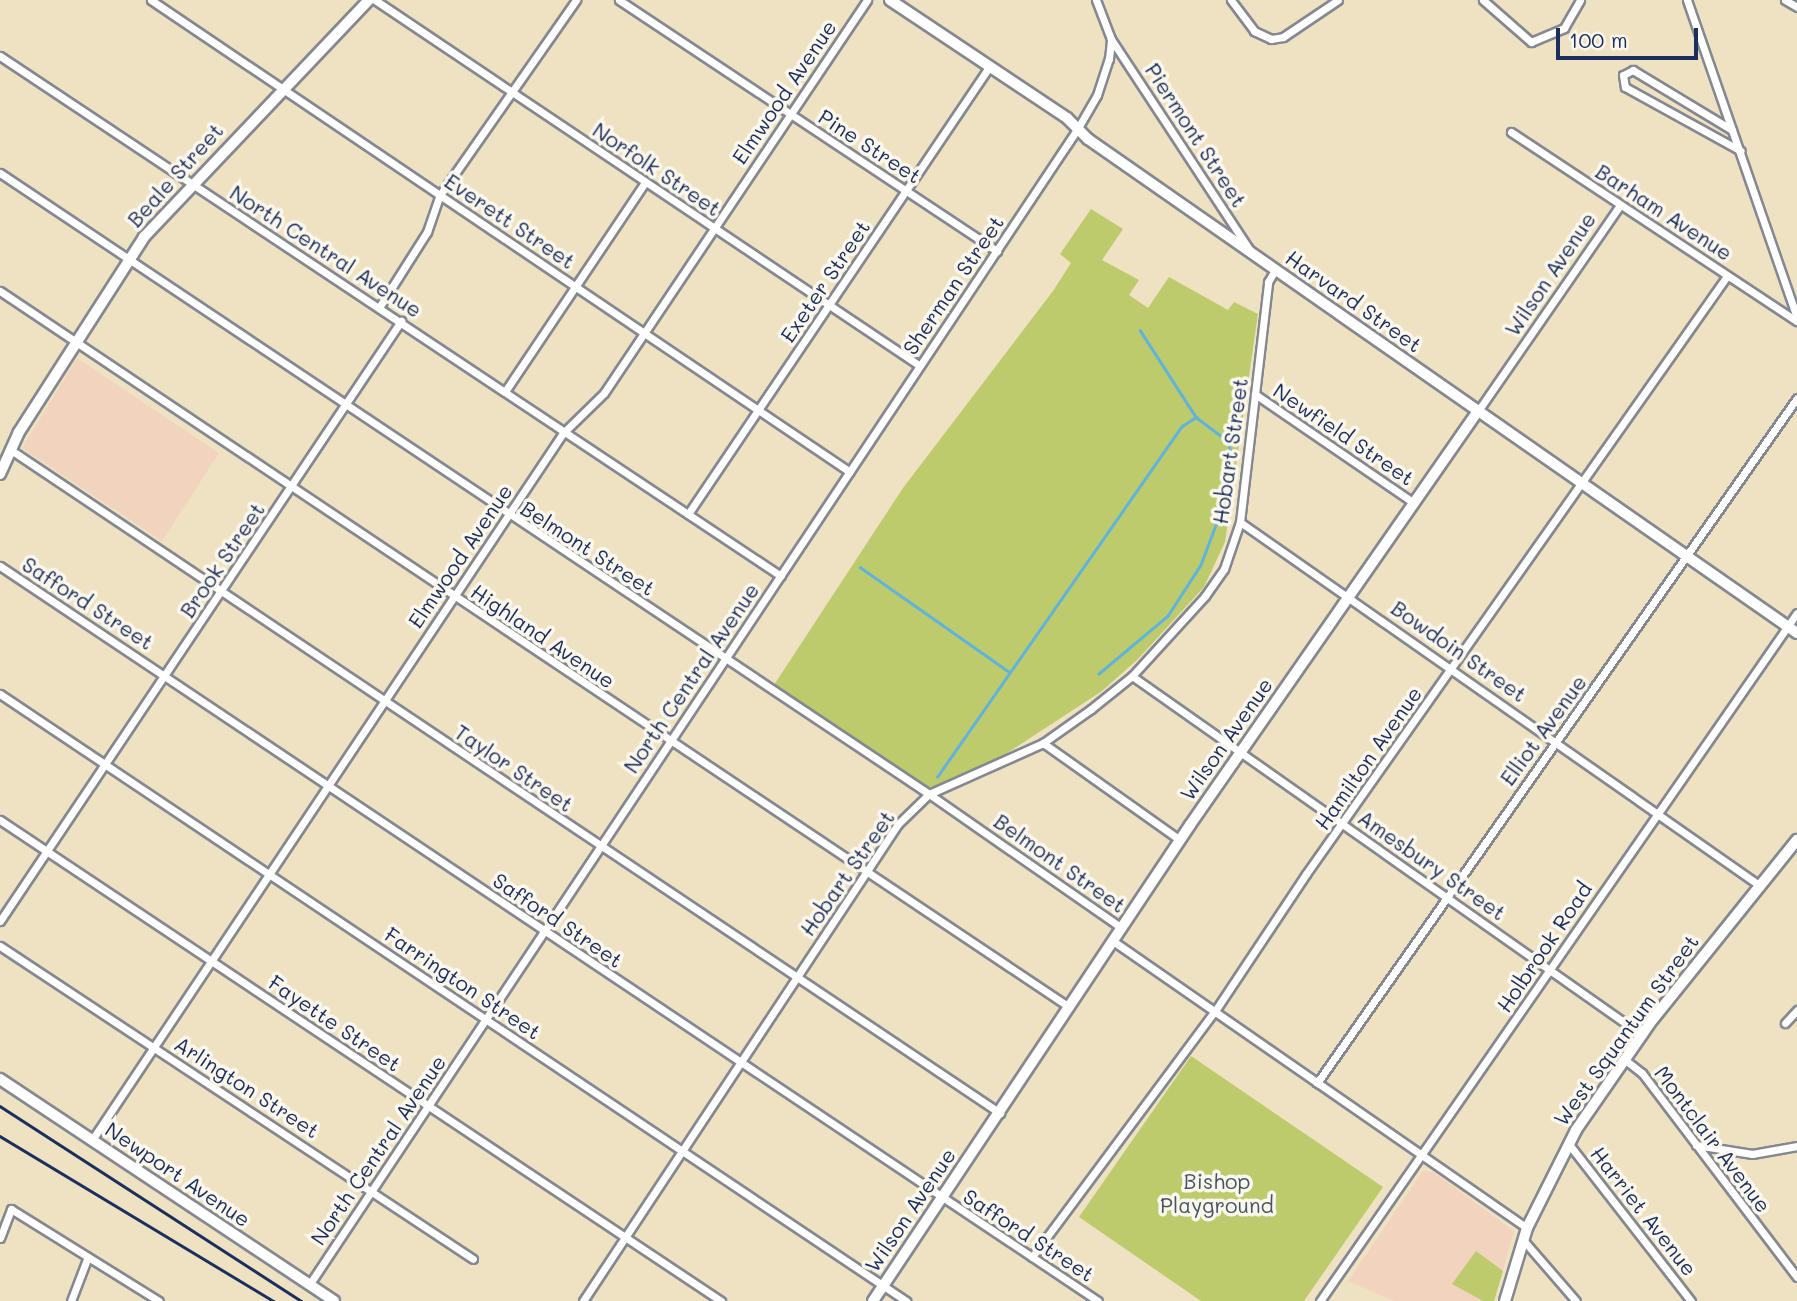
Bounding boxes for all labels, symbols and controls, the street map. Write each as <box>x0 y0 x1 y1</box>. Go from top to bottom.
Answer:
scale bar <box>1559 14 1701 58</box>
street label: Elmwood Avenue <box>727 15 841 169</box>
text: 100 m <box>1569 26 1628 53</box>
street label: Piermont Street <box>1140 58 1252 212</box>
street label: Pine Street <box>814 103 926 189</box>
street label: Norfolk Street <box>588 117 726 221</box>
street label: Beale Street <box>122 118 228 232</box>
street label: Barham Avenue <box>1591 158 1737 266</box>
street label: Everett Street <box>440 168 580 274</box>
street label: North Central Avenue <box>225 180 427 322</box>
street label: Wilson Avenue <box>1499 207 1601 341</box>
street label: Sherman Street <box>897 211 1009 359</box>
street label: Exeter Street <box>775 215 875 347</box>
street label: Harvard Street <box>1281 245 1427 357</box>
street label: Hobart Street <box>1207 376 1253 526</box>
street label: Newfield Street <box>1269 378 1419 490</box>
street label: Elmwood Avenue <box>403 479 517 633</box>
street label: Belmont Street <box>516 495 660 601</box>
street label: Brook Street <box>174 498 270 622</box>
street label: Safford Street <box>18 551 158 655</box>
street label: North Central Avenue <box>618 578 764 778</box>
street label: Highland Avenue <box>466 579 620 693</box>
street label: Bowdoin Street <box>1387 595 1531 707</box>
street label: Elliot Avenue <box>1495 670 1591 790</box>
street label: Wilson Avenue <box>1174 673 1278 805</box>
street label: Hamilton Avenue <box>1309 681 1427 835</box>
street label: Taylor Street <box>450 719 578 817</box>
street label: Hobart Street <box>794 805 900 941</box>
street label: Amesbury Street <box>1353 805 1511 925</box>
street label: Belmont Street <box>989 808 1131 918</box>
street label: Safford Street <box>488 867 628 973</box>
street label: Holbrook Road <box>1491 877 1597 1017</box>
street label: Farrington Street <box>380 921 546 1045</box>
street label: West Squantum Street <box>1548 930 1704 1130</box>
street label: Fayette Street <box>264 970 406 1076</box>
street label: Arlington Street <box>170 1031 324 1143</box>
street label: North Central Avenue <box>305 1050 451 1250</box>
street label: Montclair Avenue <box>1650 1061 1776 1217</box>
street label: Newport Avenue <box>101 1116 255 1232</box>
street label: Harriet Avenue <box>1586 1141 1702 1281</box>
street label: Wilson Avenue <box>859 1143 961 1277</box>
park label: Bishop Playground <box>1160 1168 1274 1218</box>
street label: Safford Street <box>959 1183 1099 1287</box>

